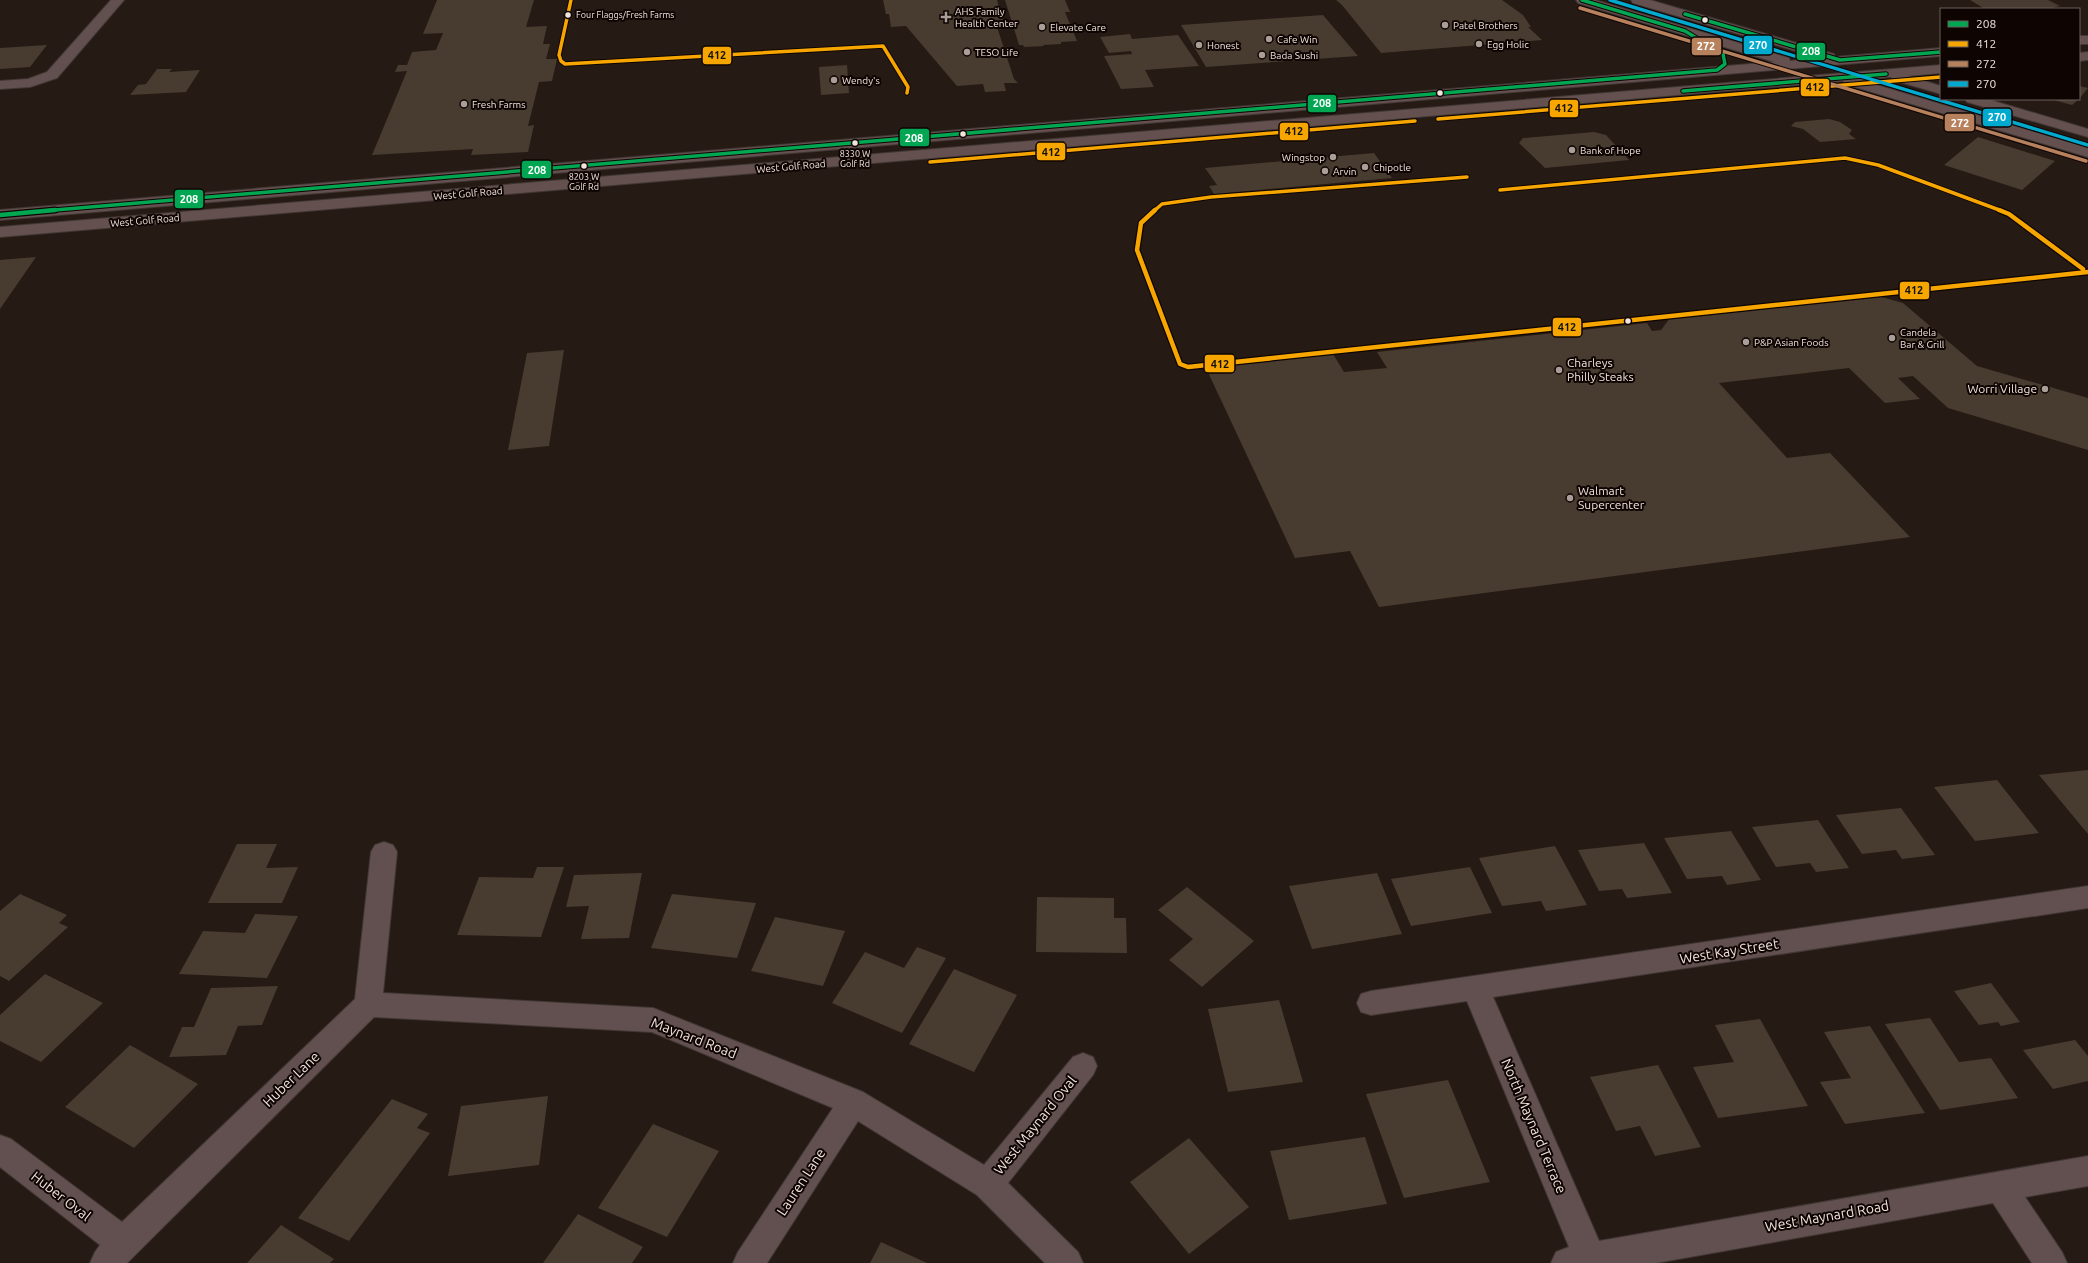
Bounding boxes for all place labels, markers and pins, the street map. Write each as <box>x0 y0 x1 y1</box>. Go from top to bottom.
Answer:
place label: AHS Family Health Center <box>955 6 1018 29</box>
marker: Four Flaggs/Fresh Farms <box>563 10 573 20</box>
place label: Four Flaggs/Fresh Farms <box>576 10 674 20</box>
marker: AHS Family Health Center <box>940 11 952 23</box>
unlabelled marker <box>1700 15 1710 25</box>
marker: Patel Brothers <box>1440 20 1450 30</box>
place label: Patel Brothers <box>1453 20 1518 31</box>
marker: Elevate Care <box>1037 22 1047 32</box>
place label: Elevate Care <box>1050 22 1106 33</box>
marker: Cafe Win <box>1264 34 1274 44</box>
place label: Cafe Win <box>1277 34 1317 45</box>
marker: Egg Holic <box>1474 39 1484 49</box>
place label: Egg Holic <box>1487 39 1529 50</box>
marker: Honest <box>1194 40 1204 50</box>
place label: Honest <box>1207 40 1239 51</box>
marker: TESO Life <box>962 47 972 57</box>
place label: TESO Life <box>975 47 1018 58</box>
marker: Bada Sushi <box>1257 50 1267 60</box>
place label: Bada Sushi <box>1270 50 1318 61</box>
marker: Wendy's <box>829 75 839 85</box>
place label: Wendy's <box>842 75 880 86</box>
unlabelled marker <box>1435 88 1445 98</box>
marker: Fresh Farms <box>459 99 469 109</box>
place label: Fresh Farms <box>472 99 526 110</box>
unlabelled marker <box>958 129 968 139</box>
marker: 8330 W Golf Rd <box>850 138 860 148</box>
marker: Bank of Hope <box>1567 145 1577 155</box>
place label: Bank of Hope <box>1580 145 1641 156</box>
place label: 8330 W Golf Rd <box>840 149 871 169</box>
place label: Wingstop <box>1282 152 1325 163</box>
marker: Wingstop <box>1328 152 1338 162</box>
marker: 8203 W Golf Rd <box>579 161 589 171</box>
marker: Chipotle <box>1360 162 1370 172</box>
place label: Chipotle <box>1373 162 1411 173</box>
marker: Arvin <box>1320 166 1330 176</box>
place label: Arvin <box>1333 166 1357 177</box>
place label: 8203 W Golf Rd <box>569 172 600 192</box>
unlabelled marker <box>1623 316 1633 326</box>
place label: Candela Bar & Grill <box>1900 327 1945 350</box>
marker: Candela Bar & Grill <box>1887 333 1897 343</box>
marker: P&P Asian Foods <box>1741 337 1751 347</box>
place label: P&P Asian Foods <box>1754 337 1828 348</box>
place label: Charleys Philly Steaks <box>1567 356 1634 383</box>
marker: Charleys Philly Steaks <box>1554 365 1564 375</box>
place label: Worri Village <box>1967 382 2037 395</box>
marker: Worri Village <box>2040 384 2050 394</box>
place label: Walmart Supercenter <box>1578 484 1645 511</box>
marker: Walmart Supercenter <box>1565 493 1575 503</box>

